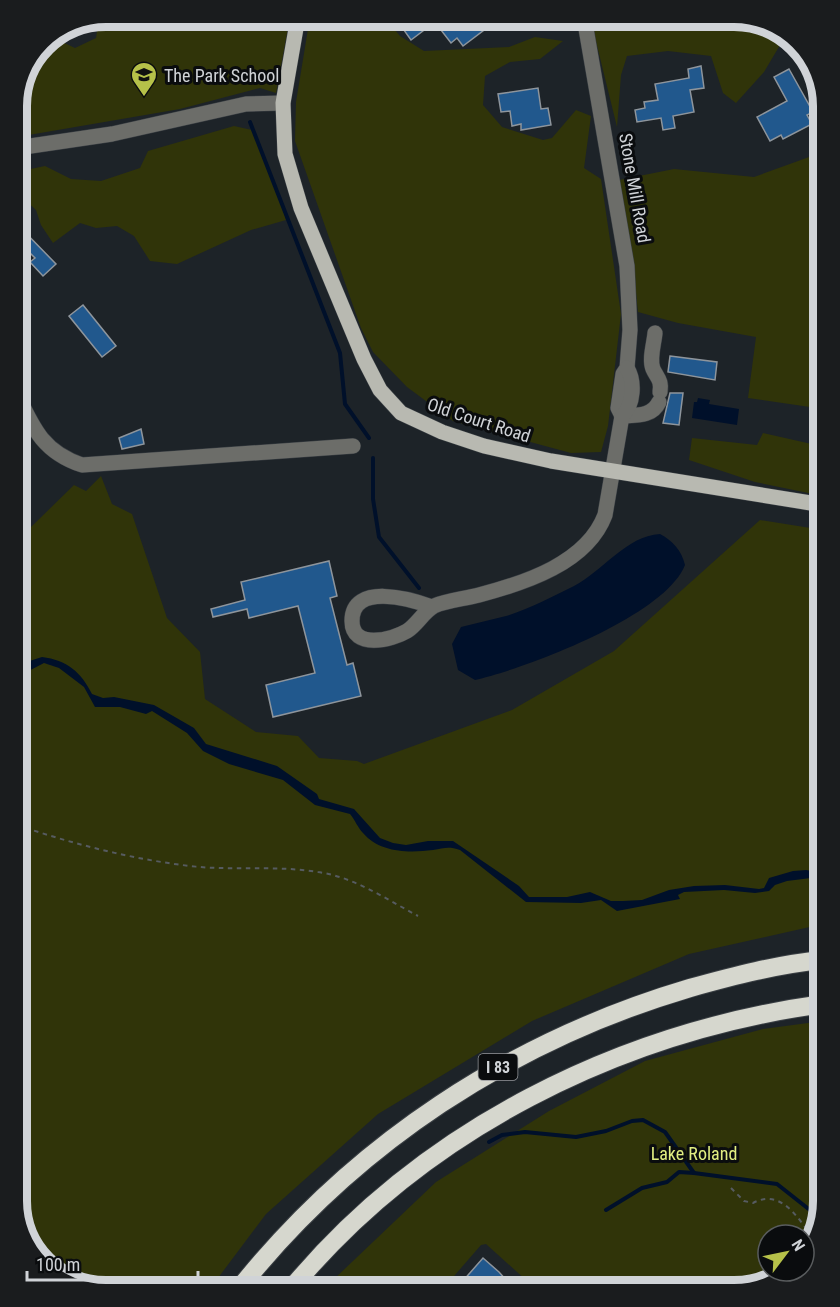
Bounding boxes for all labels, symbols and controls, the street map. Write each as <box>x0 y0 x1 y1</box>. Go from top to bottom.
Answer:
school or university icon: The Park School <box>129 60 159 98</box>
place label: The Park School <box>164 65 279 86</box>
street label: Stone Mill Road <box>615 131 655 245</box>
street label: Old Court Road <box>425 393 533 447</box>
road number: I 83 <box>478 1054 518 1080</box>
park label: Lake Roland <box>651 1143 737 1164</box>
north arrow <box>756 1223 816 1283</box>
text: N <box>788 1236 809 1255</box>
scale bar <box>27 1244 198 1282</box>
text: 100 m <box>36 1254 80 1275</box>

